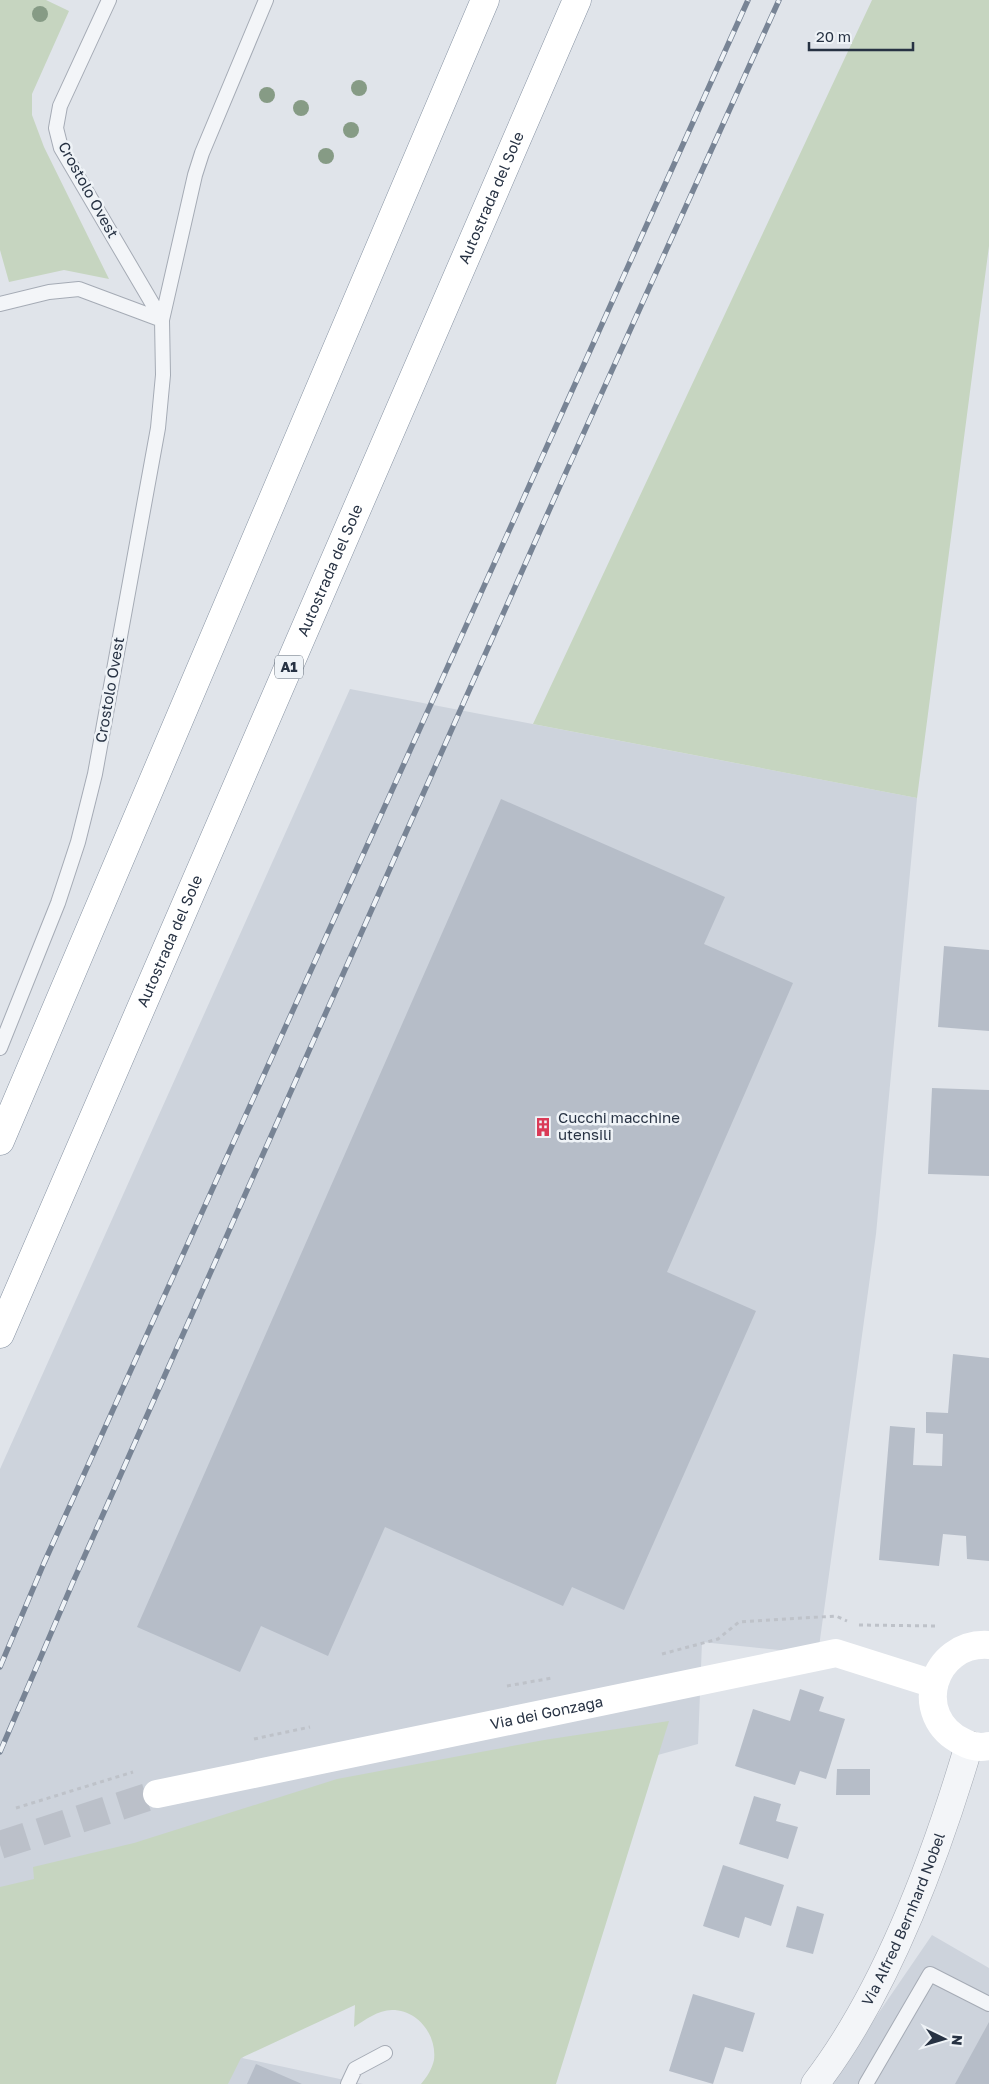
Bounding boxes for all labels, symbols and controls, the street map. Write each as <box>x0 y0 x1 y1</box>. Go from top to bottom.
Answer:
scale bar <box>809 20 913 52</box>
text: 20 m <box>816 27 851 45</box>
street label: Autostrada del Sole <box>454 128 527 266</box>
street label: Crostolo Ovest <box>55 138 123 241</box>
street label: Autostrada del Sole <box>293 501 366 639</box>
street label: Crostolo Ovest <box>91 636 127 744</box>
road number: A1 <box>275 656 303 679</box>
street label: Autostrada del Sole <box>133 872 206 1010</box>
place label: Cucchi macchine utensili <box>558 1108 680 1143</box>
building icon: Cucchi macchine utensili <box>532 1116 554 1138</box>
street label: Via dei Gonzaga <box>488 1692 604 1733</box>
street label: Via Alfred Bernhard Nobel <box>857 1830 948 2008</box>
north arrow <box>919 2014 969 2064</box>
text: N <box>949 2034 966 2046</box>

